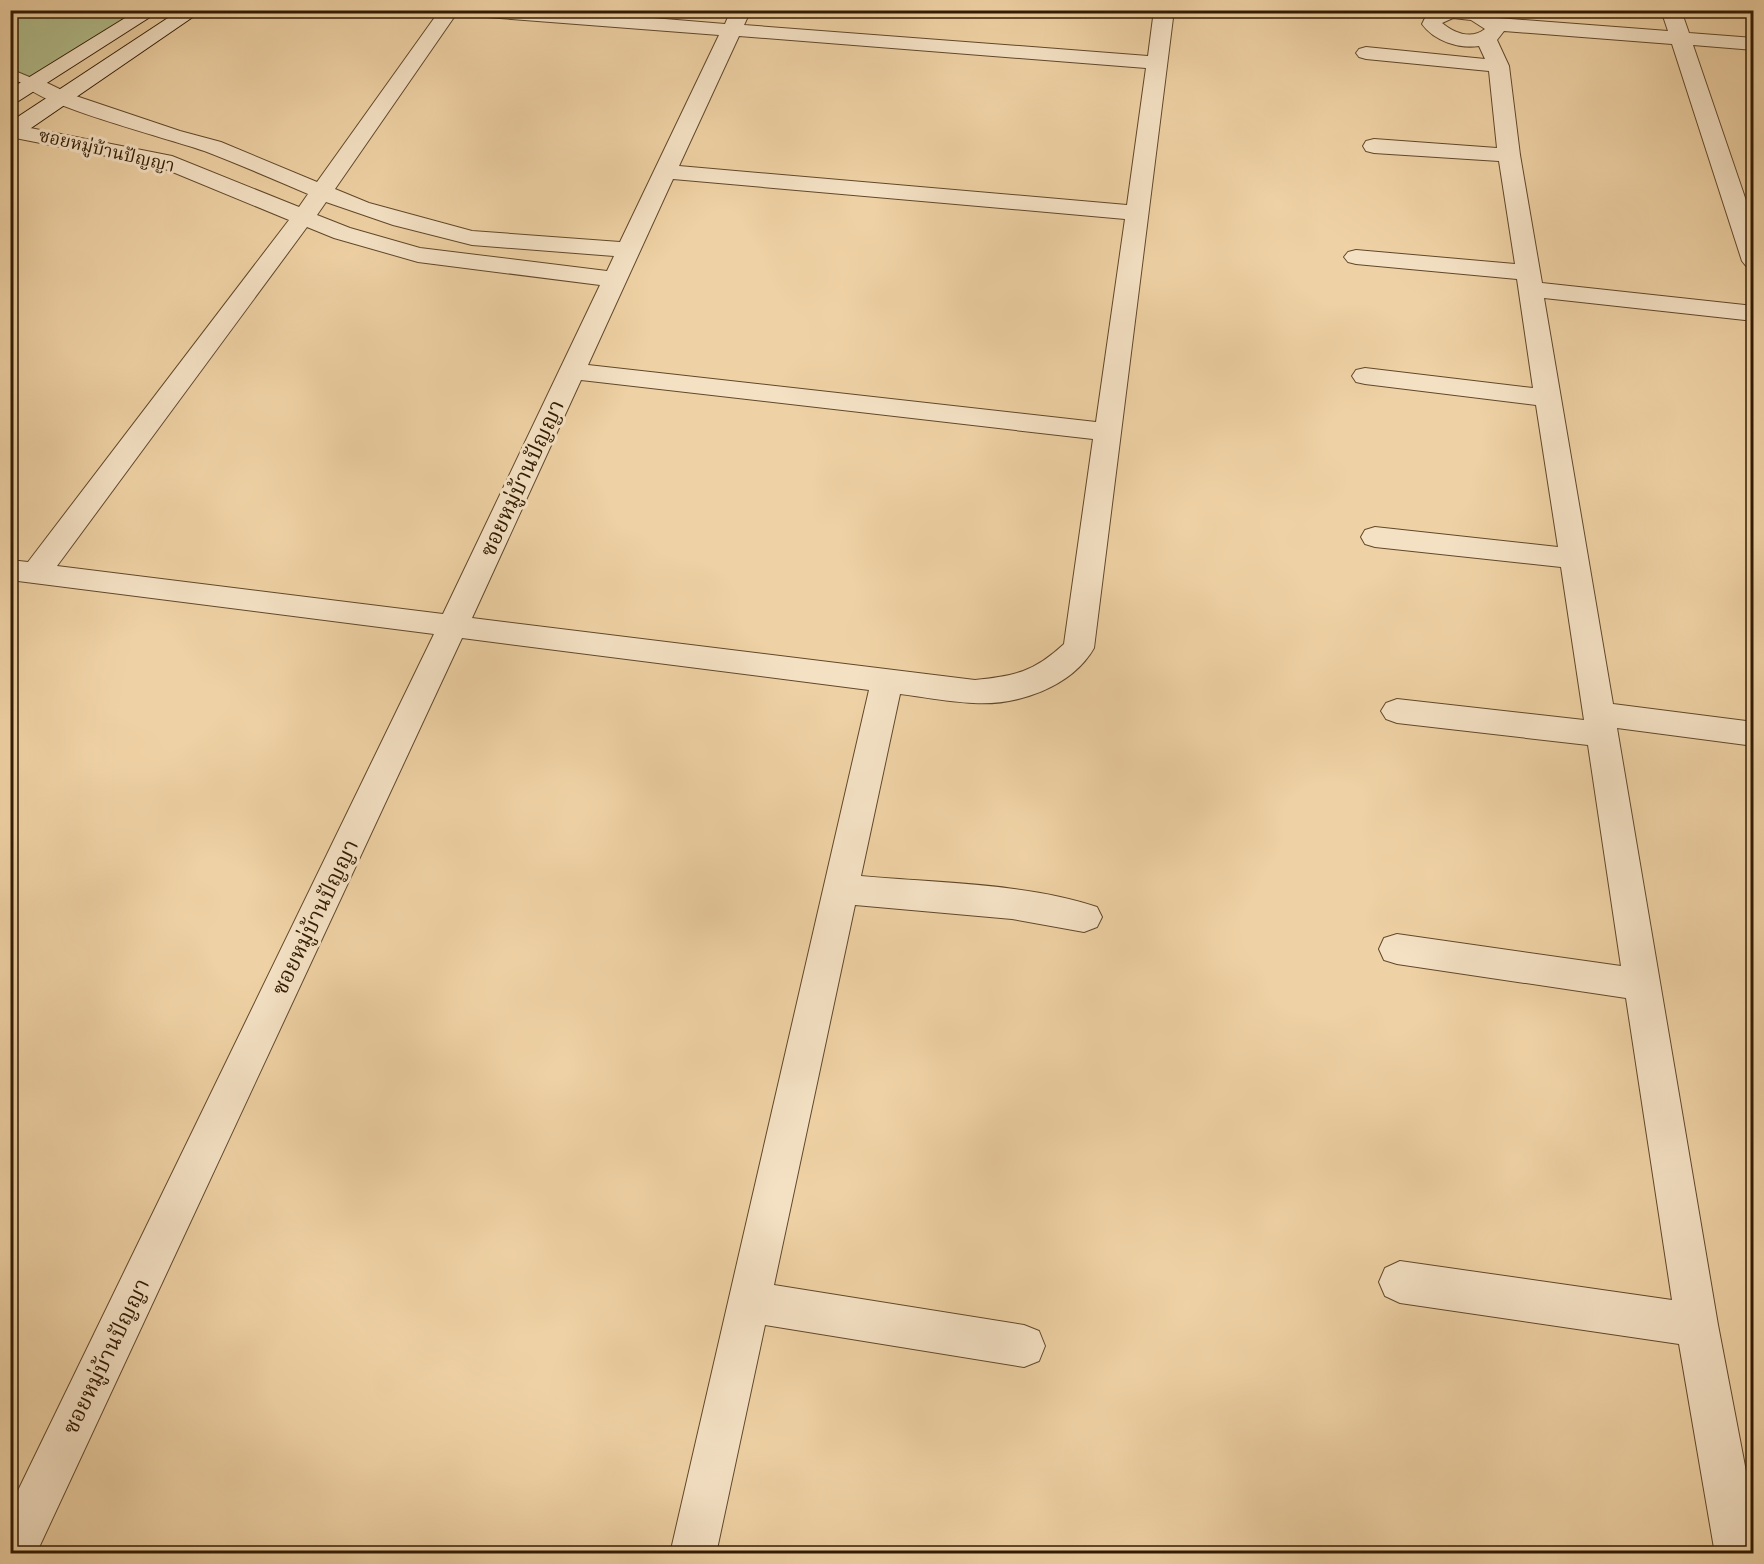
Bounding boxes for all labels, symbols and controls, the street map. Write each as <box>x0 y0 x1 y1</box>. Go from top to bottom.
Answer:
street label: ซอยหมู่บ้านปัญญา <box>37 123 177 177</box>
street label: ซอยหมู่บ้านปัญญา <box>473 395 571 561</box>
street label: ซอยหมู่บ้านปัญญา <box>265 834 365 1000</box>
street label: ซอยหมู่บ้านปัญญา <box>56 1273 156 1439</box>

